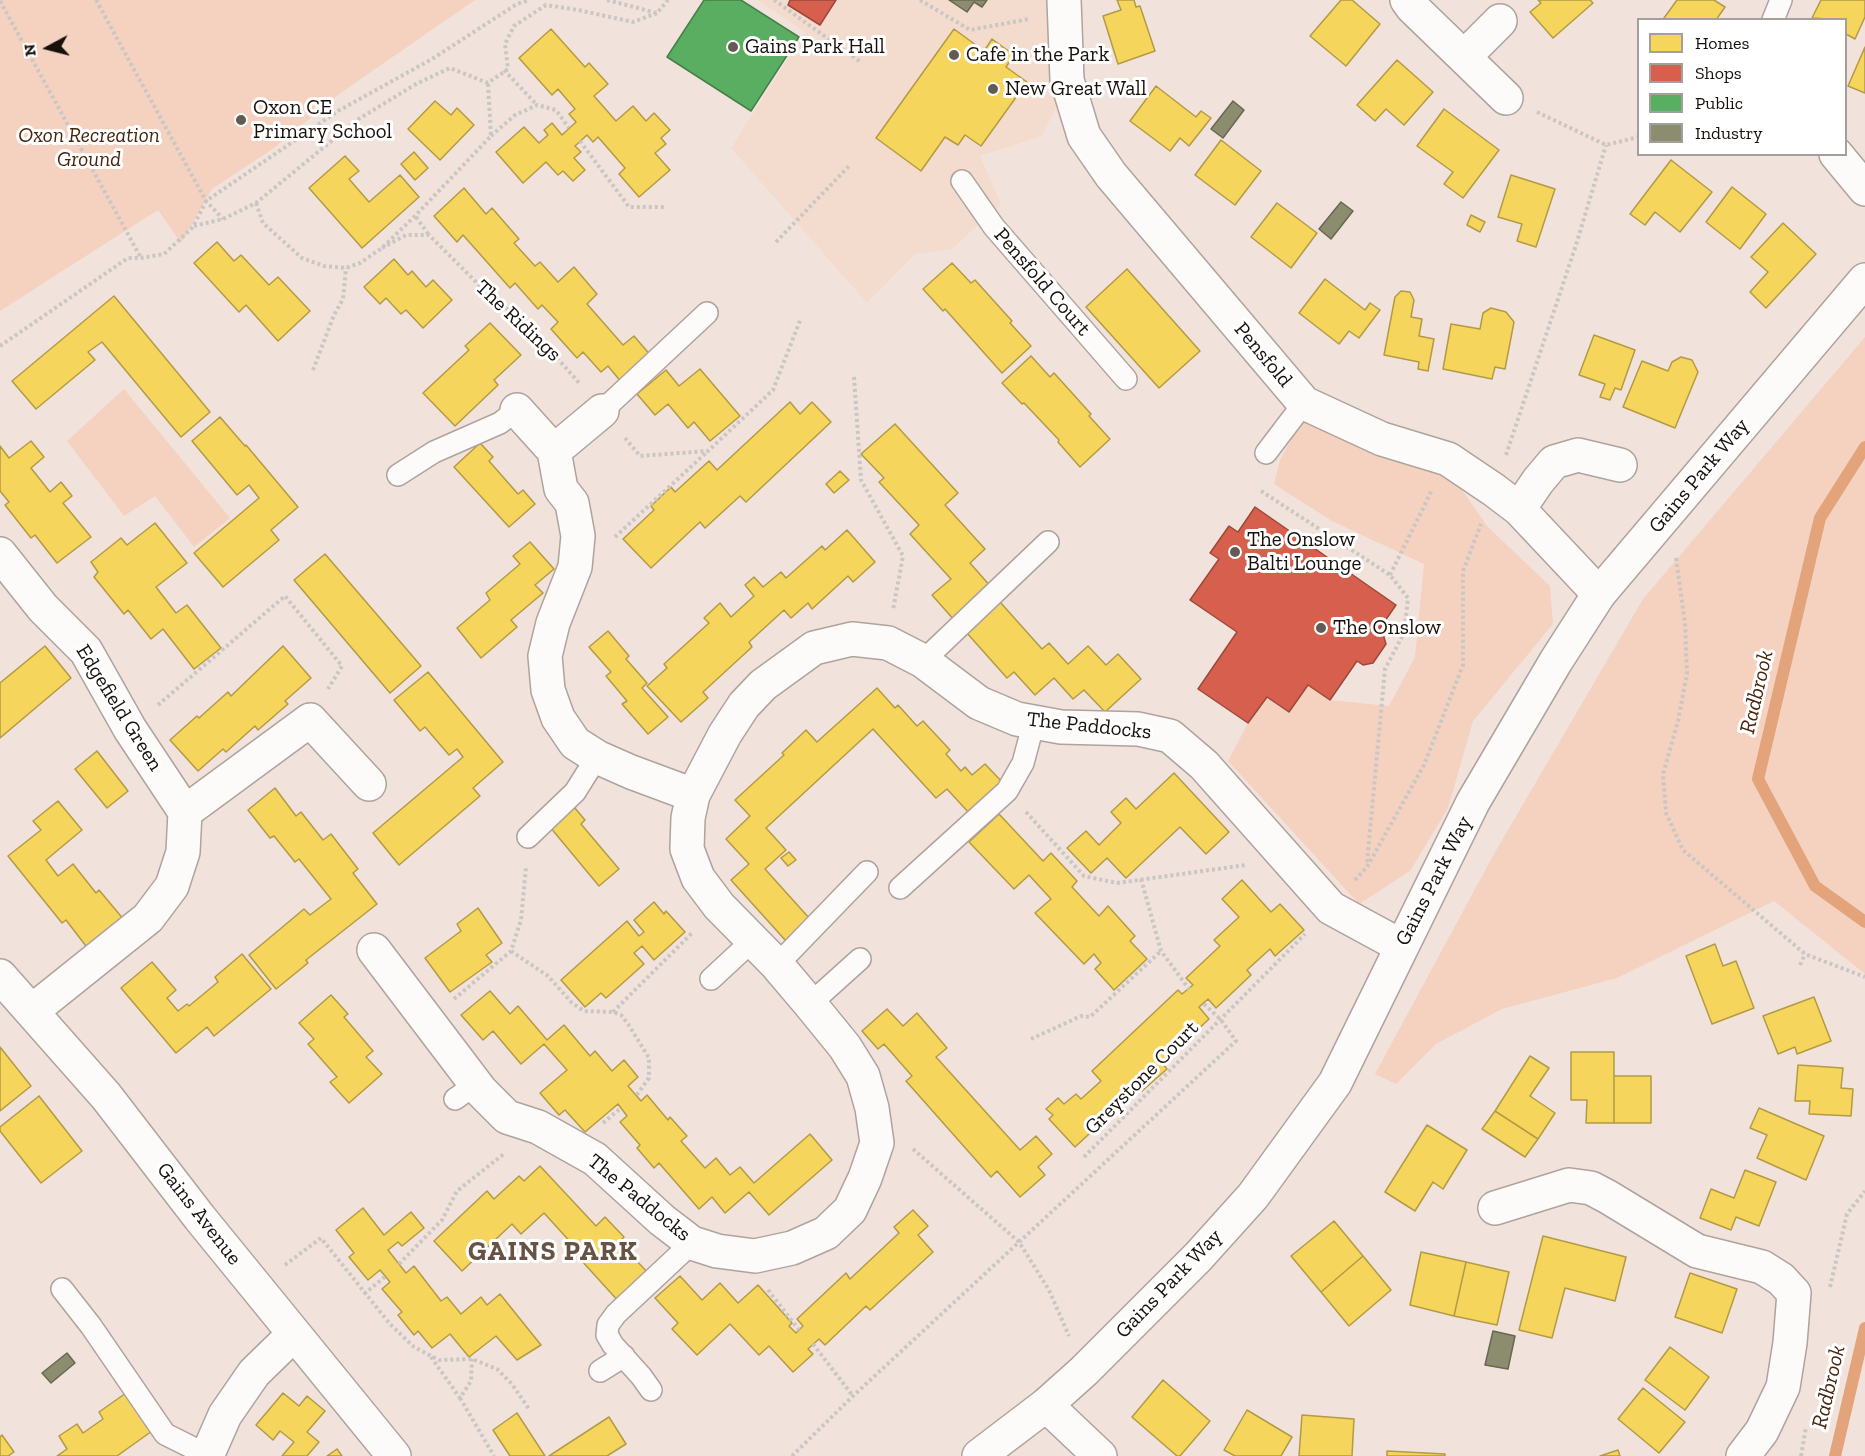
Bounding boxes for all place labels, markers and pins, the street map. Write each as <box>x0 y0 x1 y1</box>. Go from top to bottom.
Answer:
place label: Gains Park Hall <box>745 34 885 60</box>
marker: Gains Park Hall <box>726 40 740 54</box>
place label: Cafe in the Park <box>966 42 1109 68</box>
marker: Cafe in the Park <box>947 48 961 62</box>
place label: New Great Wall <box>1005 76 1146 102</box>
marker: New Great Wall <box>986 82 1000 96</box>
place label: Oxon CE Primary School <box>253 95 392 145</box>
marker: Oxon CE Primary School <box>234 113 248 127</box>
place label: The Onslow Balti Lounge <box>1247 527 1361 577</box>
marker: The Onslow Balti Lounge <box>1228 545 1242 559</box>
place label: The Onslow <box>1333 615 1441 641</box>
marker: The Onslow <box>1314 621 1328 635</box>

